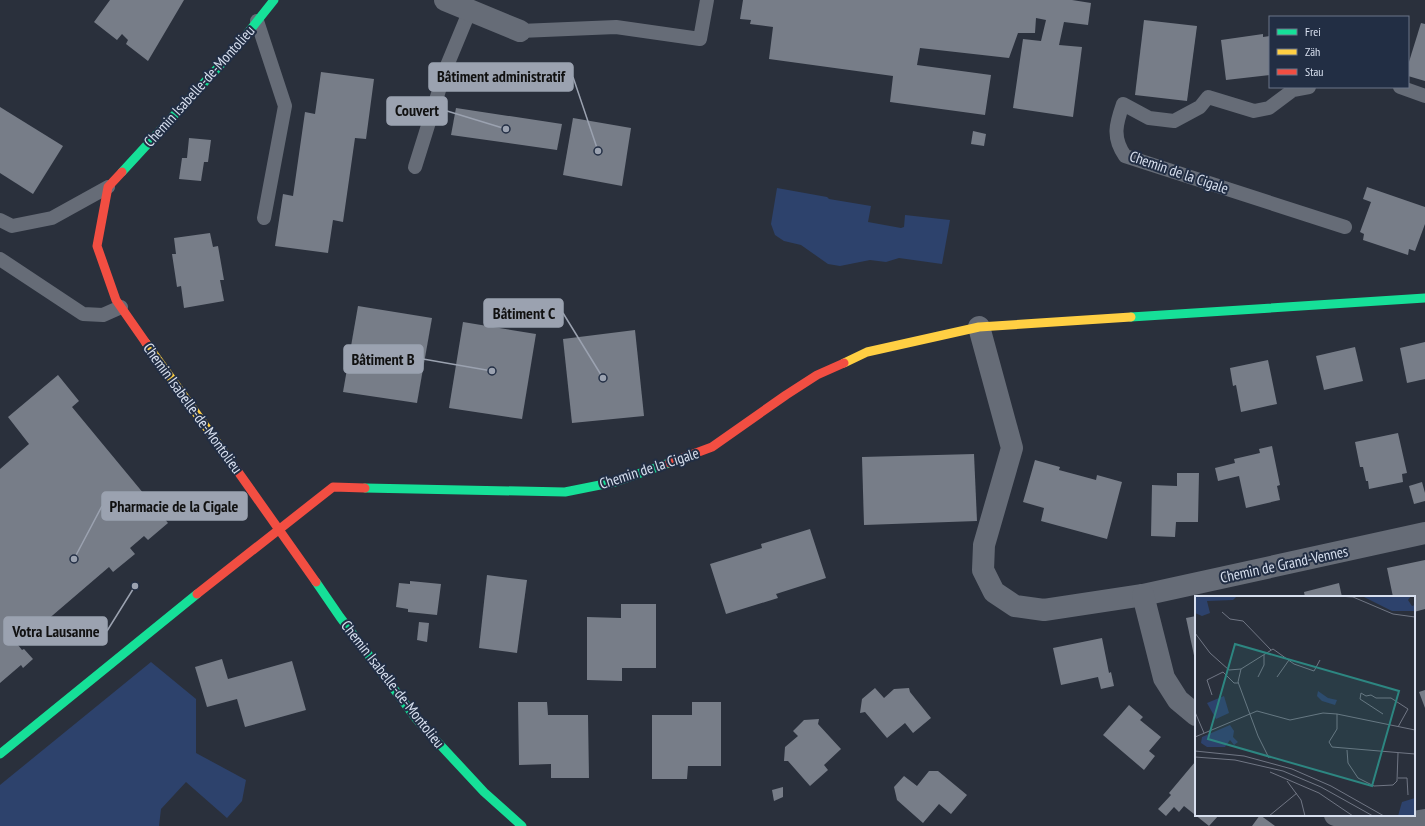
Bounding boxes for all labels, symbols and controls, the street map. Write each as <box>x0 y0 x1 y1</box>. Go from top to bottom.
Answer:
legend <box>1269 16 1409 88</box>
street label: Chemin Isabelle-de-Montolieu <box>139 21 259 151</box>
text: Frei <box>1305 24 1321 39</box>
text: Zäh <box>1305 44 1320 59</box>
callout: Bâtiment administratif <box>429 63 573 91</box>
text: Stau <box>1305 64 1323 79</box>
text: Bâtiment administratif <box>437 66 566 86</box>
callout: Couvert <box>387 97 447 125</box>
text: Couvert <box>395 100 439 120</box>
street label: Chemin de la Cigale <box>1127 146 1231 198</box>
callout: Bâtiment C <box>484 299 563 327</box>
text: Bâtiment C <box>493 303 556 323</box>
street label: Chemin Isabelle-de-Montolieu <box>139 339 247 477</box>
callout: Bâtiment B <box>344 345 423 373</box>
text: Bâtiment B <box>351 349 415 369</box>
street label: Chemin de la Cigale <box>597 443 701 493</box>
callout: Pharmacie de la Cigale <box>102 492 247 520</box>
text: Pharmacie de la Cigale <box>110 496 239 516</box>
street label: Chemin de Grand-Vennes <box>1218 541 1350 587</box>
inset map <box>1195 596 1415 816</box>
street label: Chemin Isabelle-de-Montolieu <box>337 616 449 752</box>
callout: Votra Lausanne <box>4 617 107 645</box>
text: Votra Lausanne <box>11 621 100 641</box>

